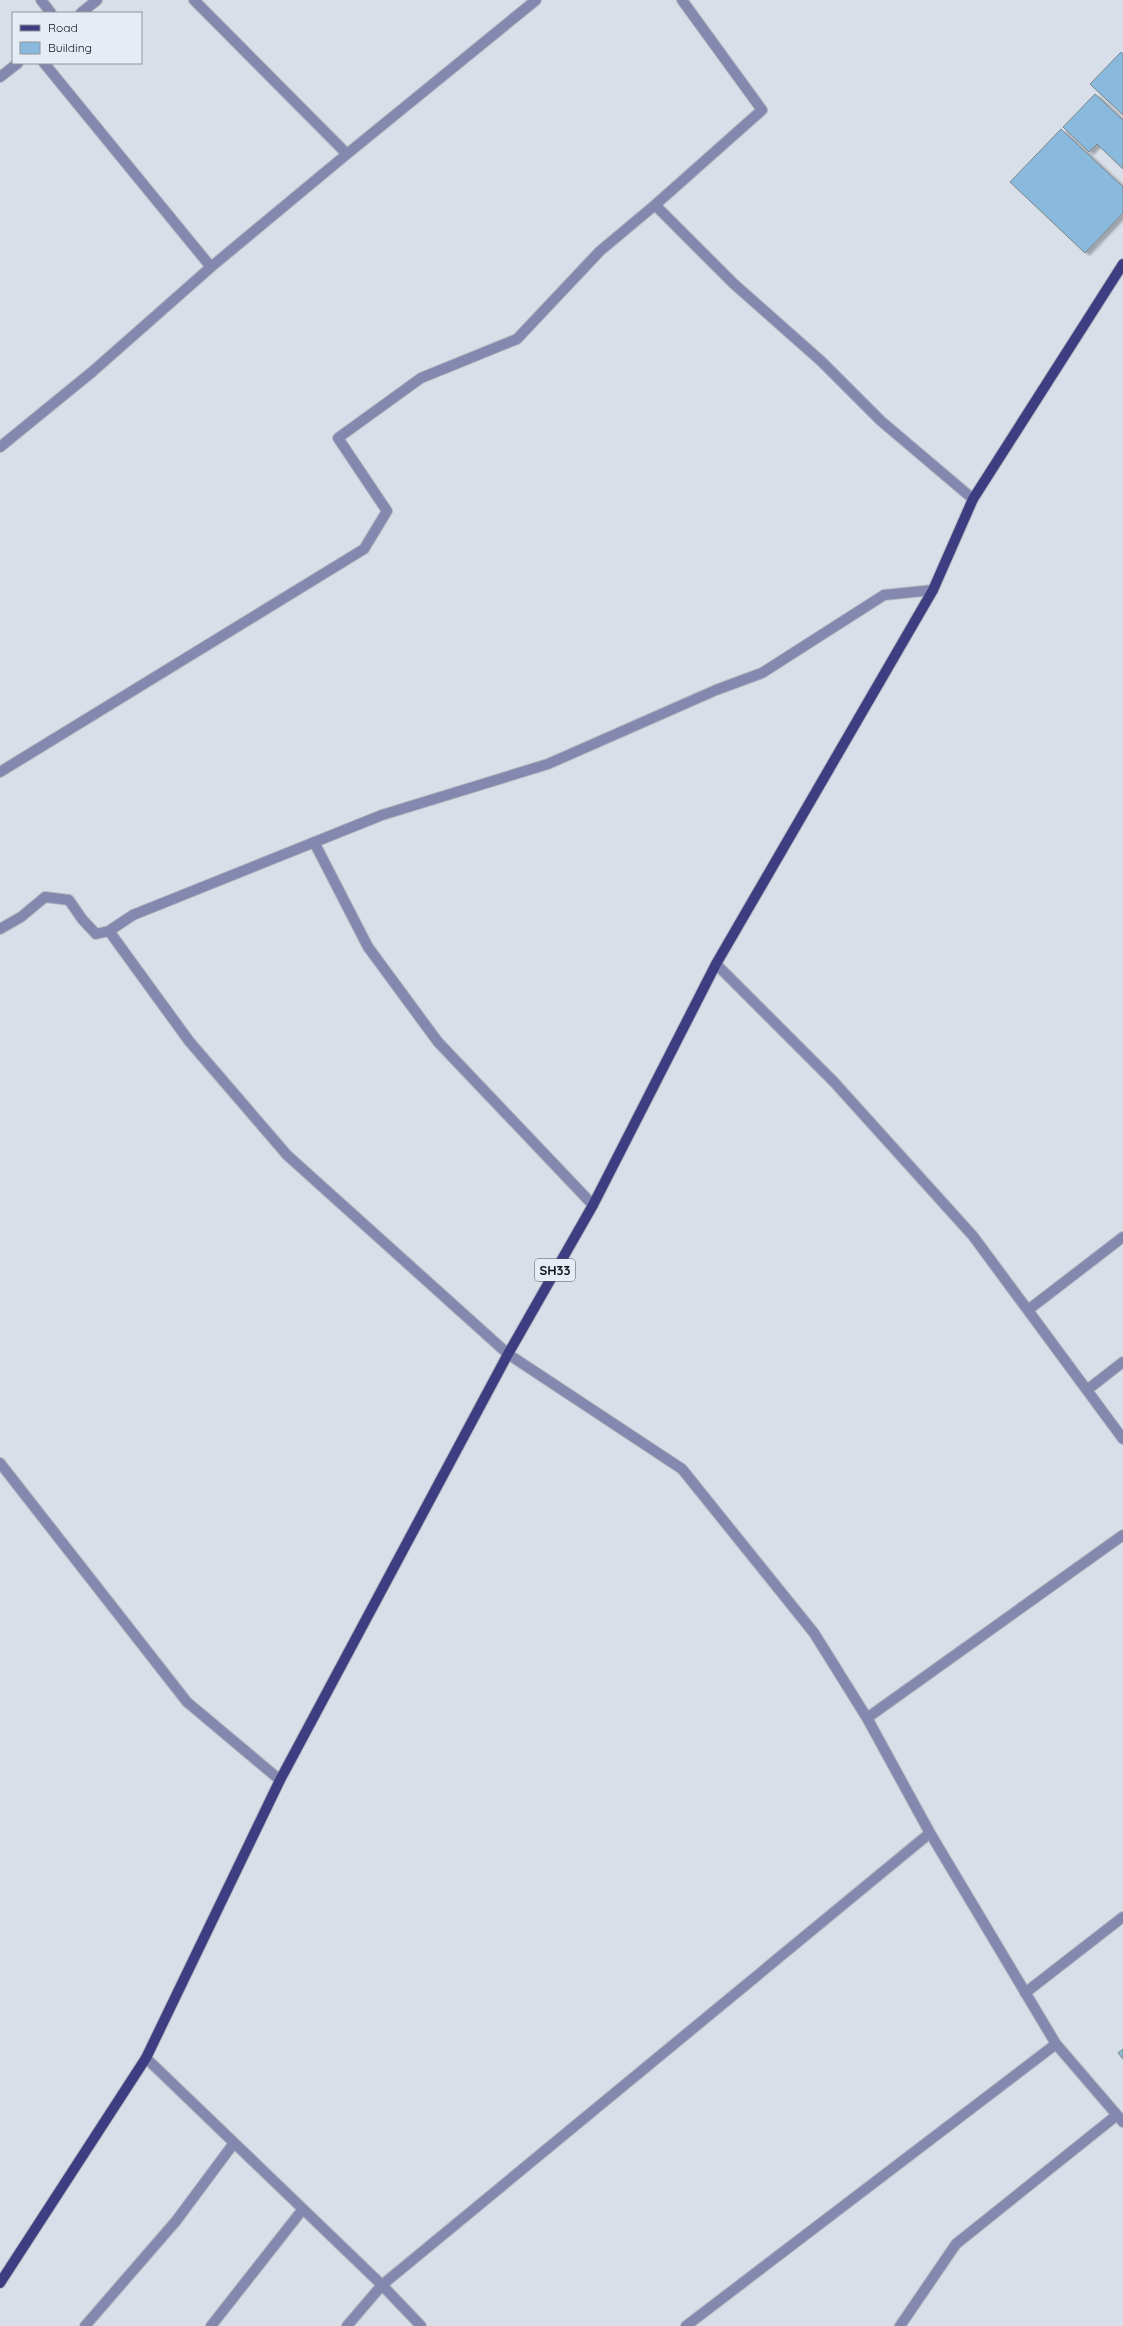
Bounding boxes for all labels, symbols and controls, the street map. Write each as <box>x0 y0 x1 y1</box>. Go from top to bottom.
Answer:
legend <box>12 12 142 64</box>
text: Road <box>48 20 78 35</box>
text: Building <box>48 40 92 55</box>
road number: SH33 <box>535 1259 575 1281</box>

